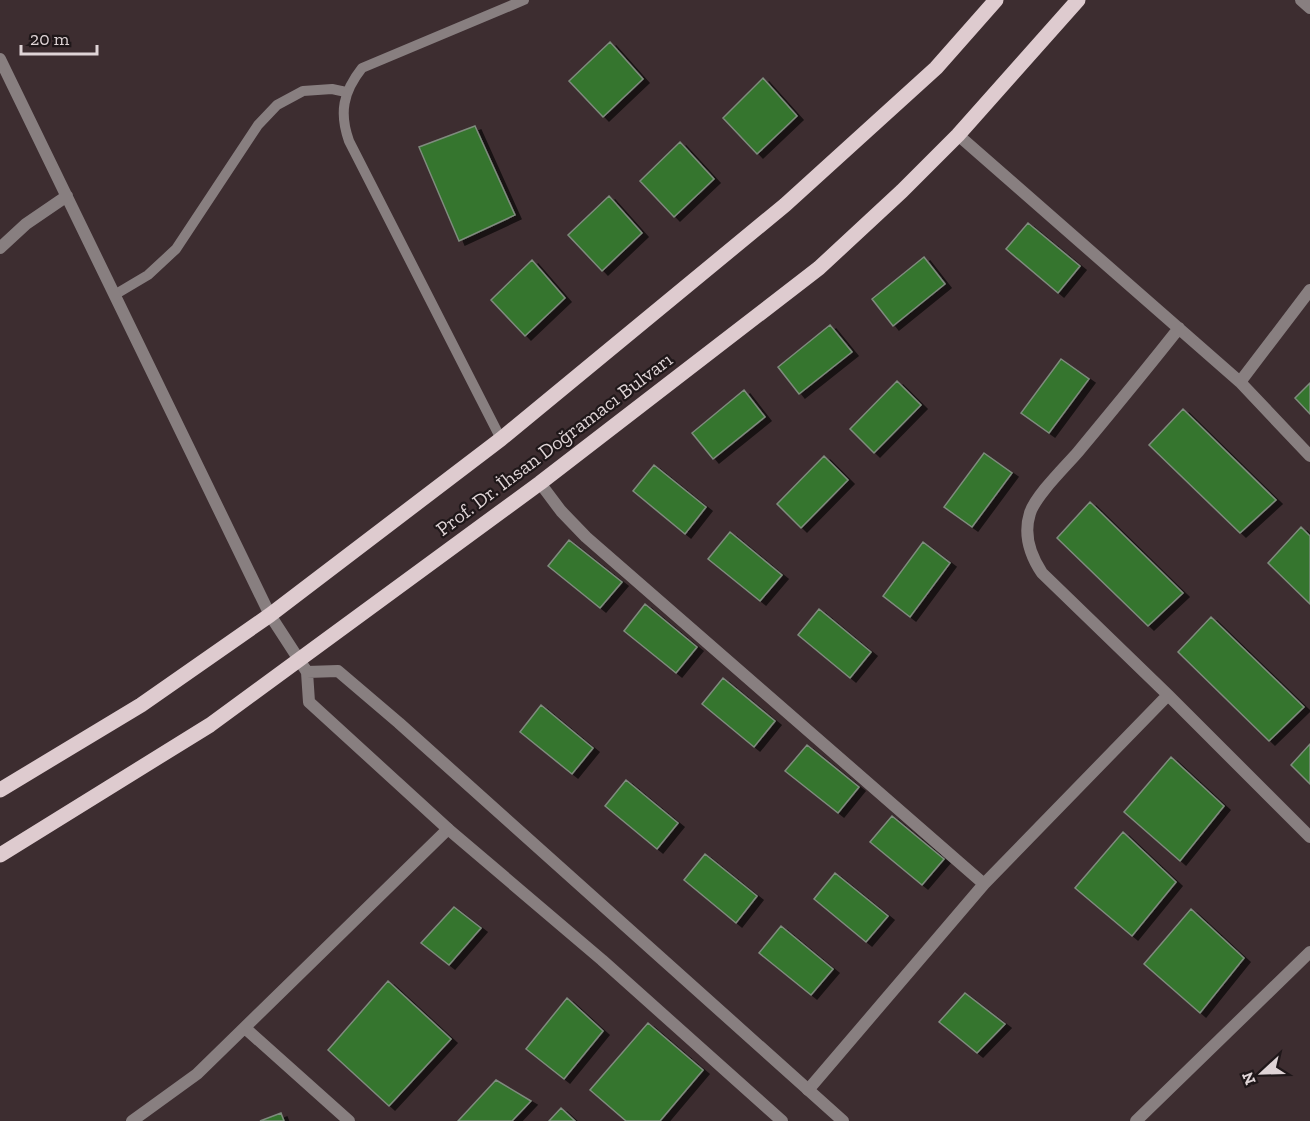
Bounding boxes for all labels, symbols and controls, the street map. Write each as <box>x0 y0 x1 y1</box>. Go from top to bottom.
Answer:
scale bar <box>21 18 98 56</box>
text: 20 m <box>30 28 70 50</box>
street label: Prof. Dr. İhsan Doğramacı Bulvarı <box>431 347 677 541</box>
north arrow <box>1232 1043 1292 1103</box>
text: N <box>1237 1069 1260 1088</box>

